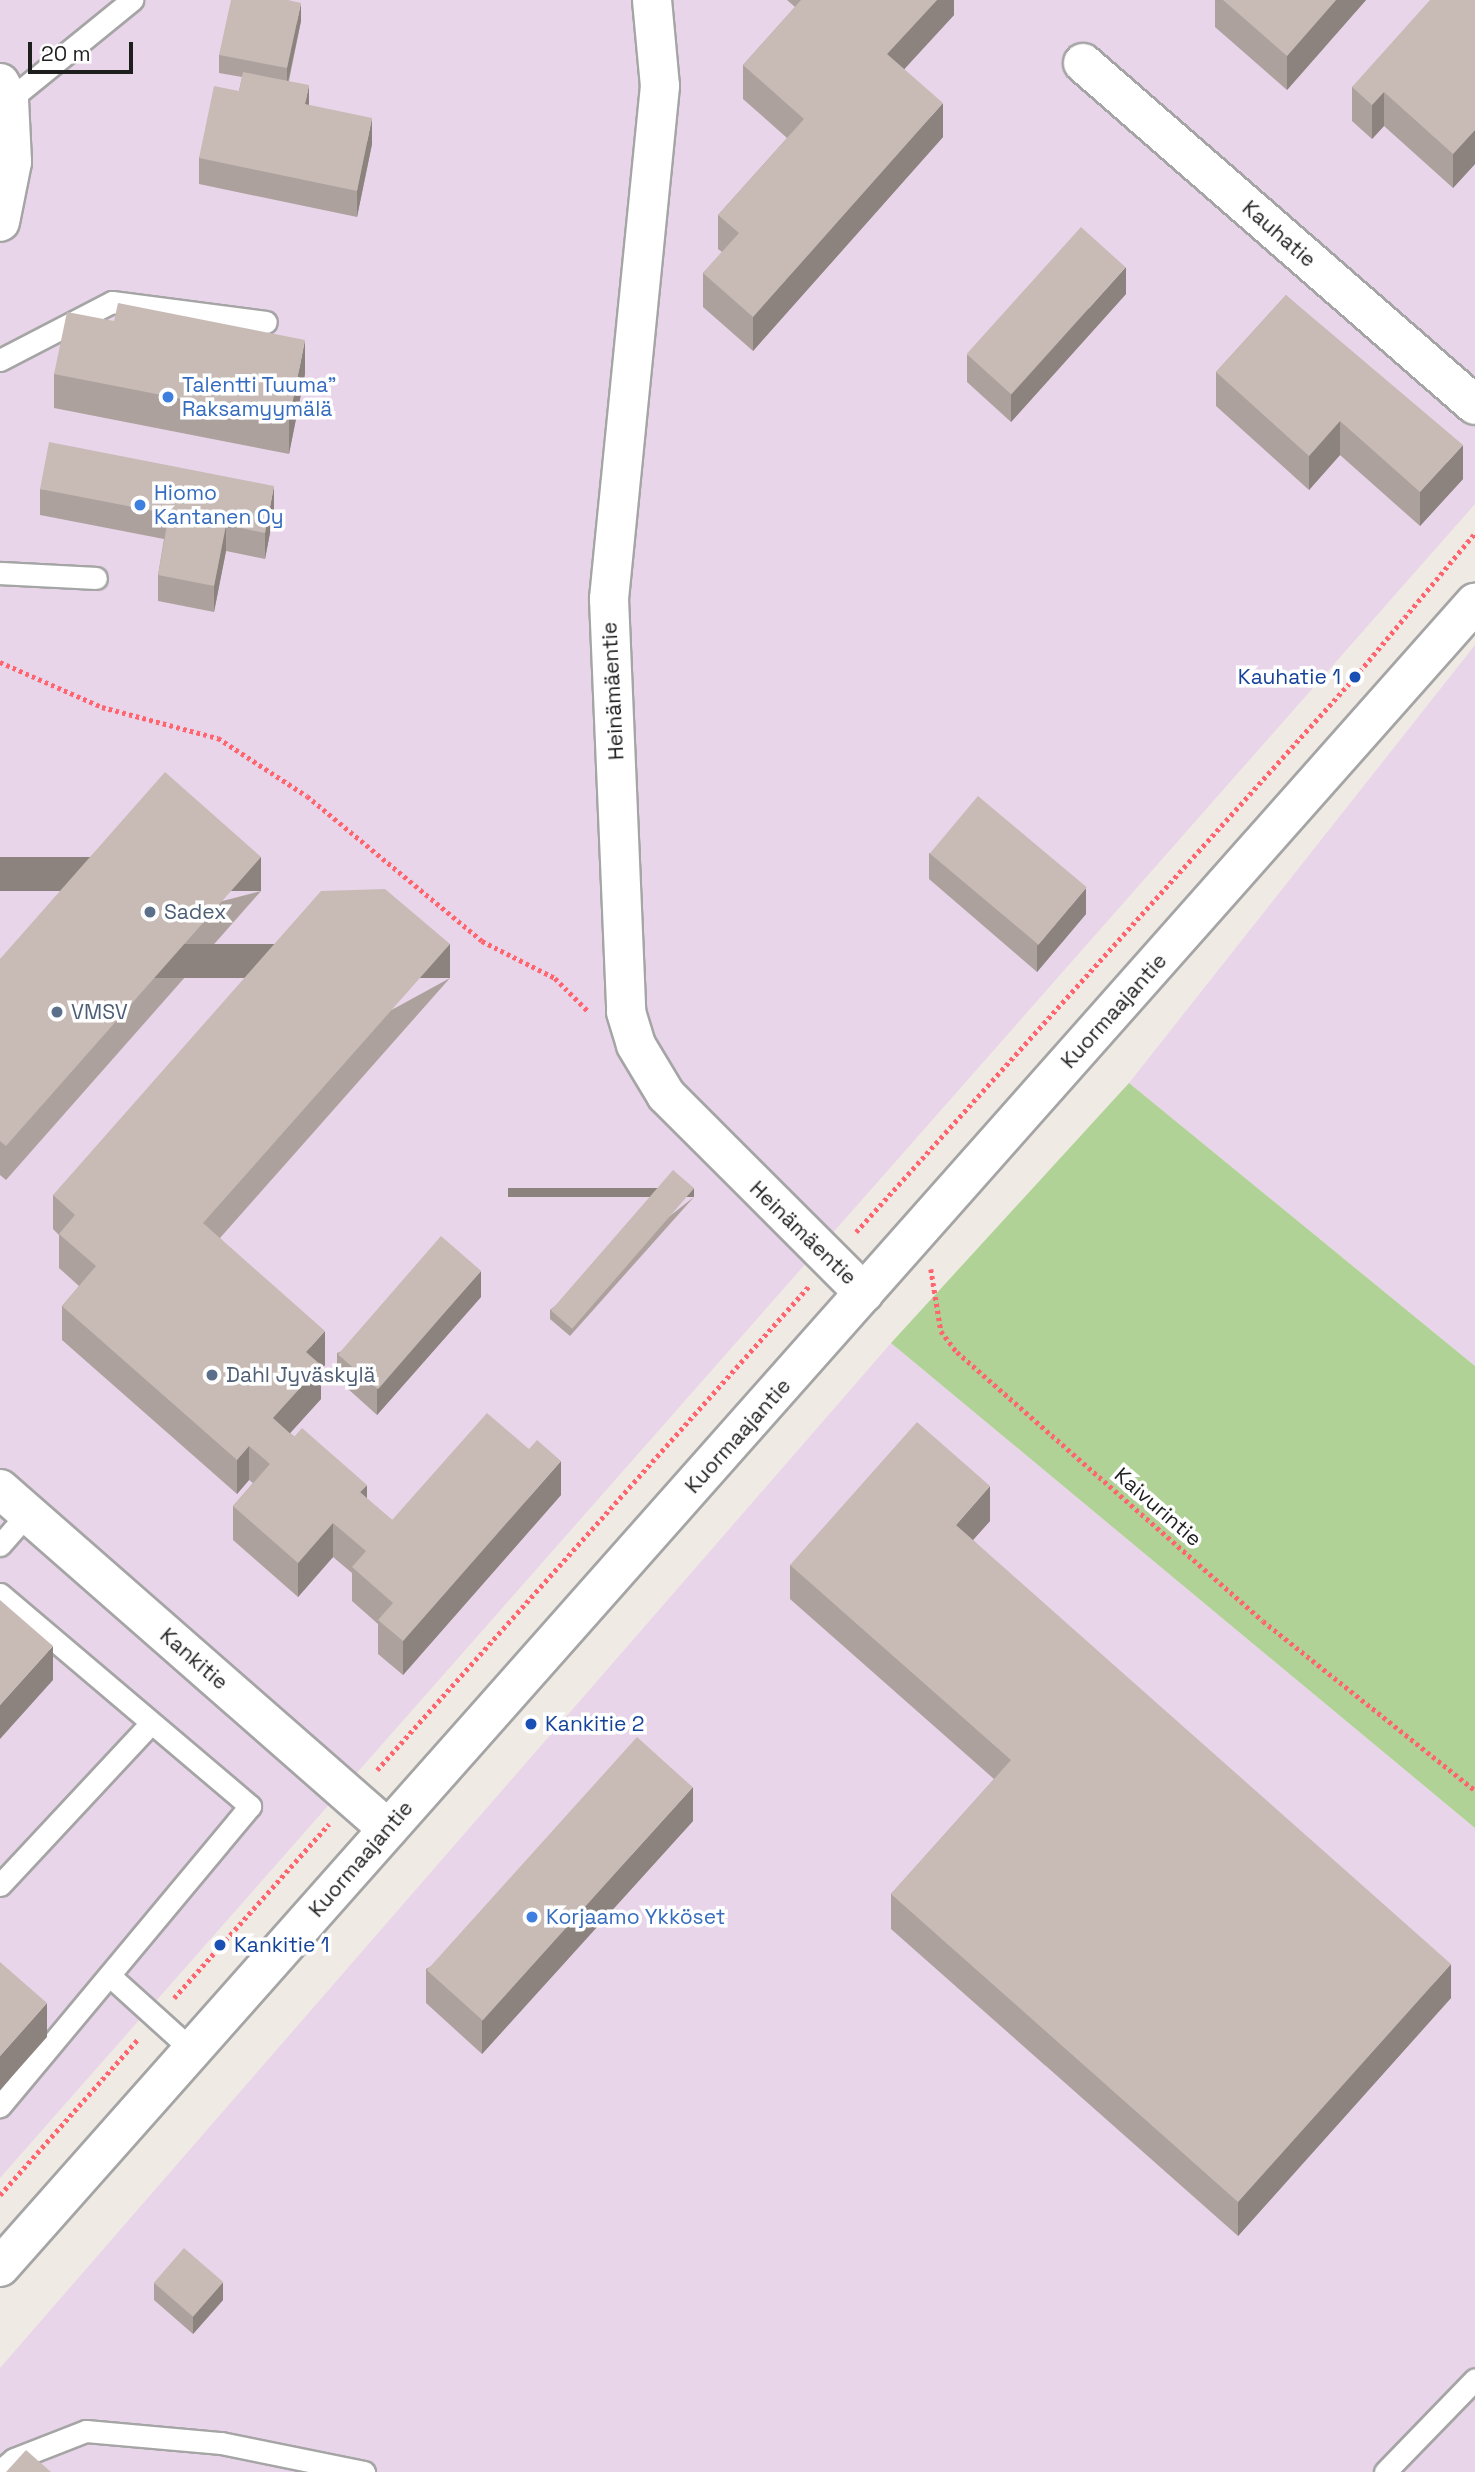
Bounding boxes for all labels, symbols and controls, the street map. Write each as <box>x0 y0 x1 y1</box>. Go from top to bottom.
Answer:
scale bar <box>32 28 136 72</box>
text: 20 m <box>41 40 91 67</box>
street label: Kauhatie <box>1237 195 1321 273</box>
place label: Talentti Tuuma" Raksamyymälä <box>182 372 337 422</box>
marker: Talentti Tuuma" Raksamyymälä <box>160 389 176 405</box>
place label: Hiomo Kantanen Oy <box>154 480 284 530</box>
marker: Hiomo Kantanen Oy <box>132 497 148 513</box>
street label: Heinämäentie <box>597 621 629 761</box>
place label: Kauhatie 1 <box>1238 664 1341 690</box>
marker: Kauhatie 1 <box>1347 669 1363 685</box>
place label: Sadex <box>164 899 226 925</box>
marker: Sadex <box>142 904 158 920</box>
street label: Kuormaajantie <box>1056 948 1172 1074</box>
place label: VMSV <box>71 999 128 1025</box>
marker: VMSV <box>49 1004 65 1020</box>
street label: Heinämäentie <box>744 1176 862 1290</box>
place label: Dahl Jyväskylä <box>226 1362 376 1388</box>
marker: Dahl Jyväskylä <box>204 1367 220 1383</box>
street label: Kuormaajantie <box>680 1373 796 1499</box>
street label: Kaivurintie <box>1109 1462 1207 1552</box>
street label: Kankitie <box>155 1623 233 1695</box>
place label: Kankitie 2 <box>545 1711 644 1737</box>
marker: Kankitie 2 <box>523 1716 539 1732</box>
street label: Kuormaajantie <box>304 1796 418 1922</box>
place label: Korjaamo Ykköset <box>546 1904 726 1930</box>
marker: Korjaamo Ykköset <box>524 1909 540 1925</box>
place label: Kankitie 1 <box>234 1932 330 1958</box>
marker: Kankitie 1 <box>212 1937 228 1953</box>

